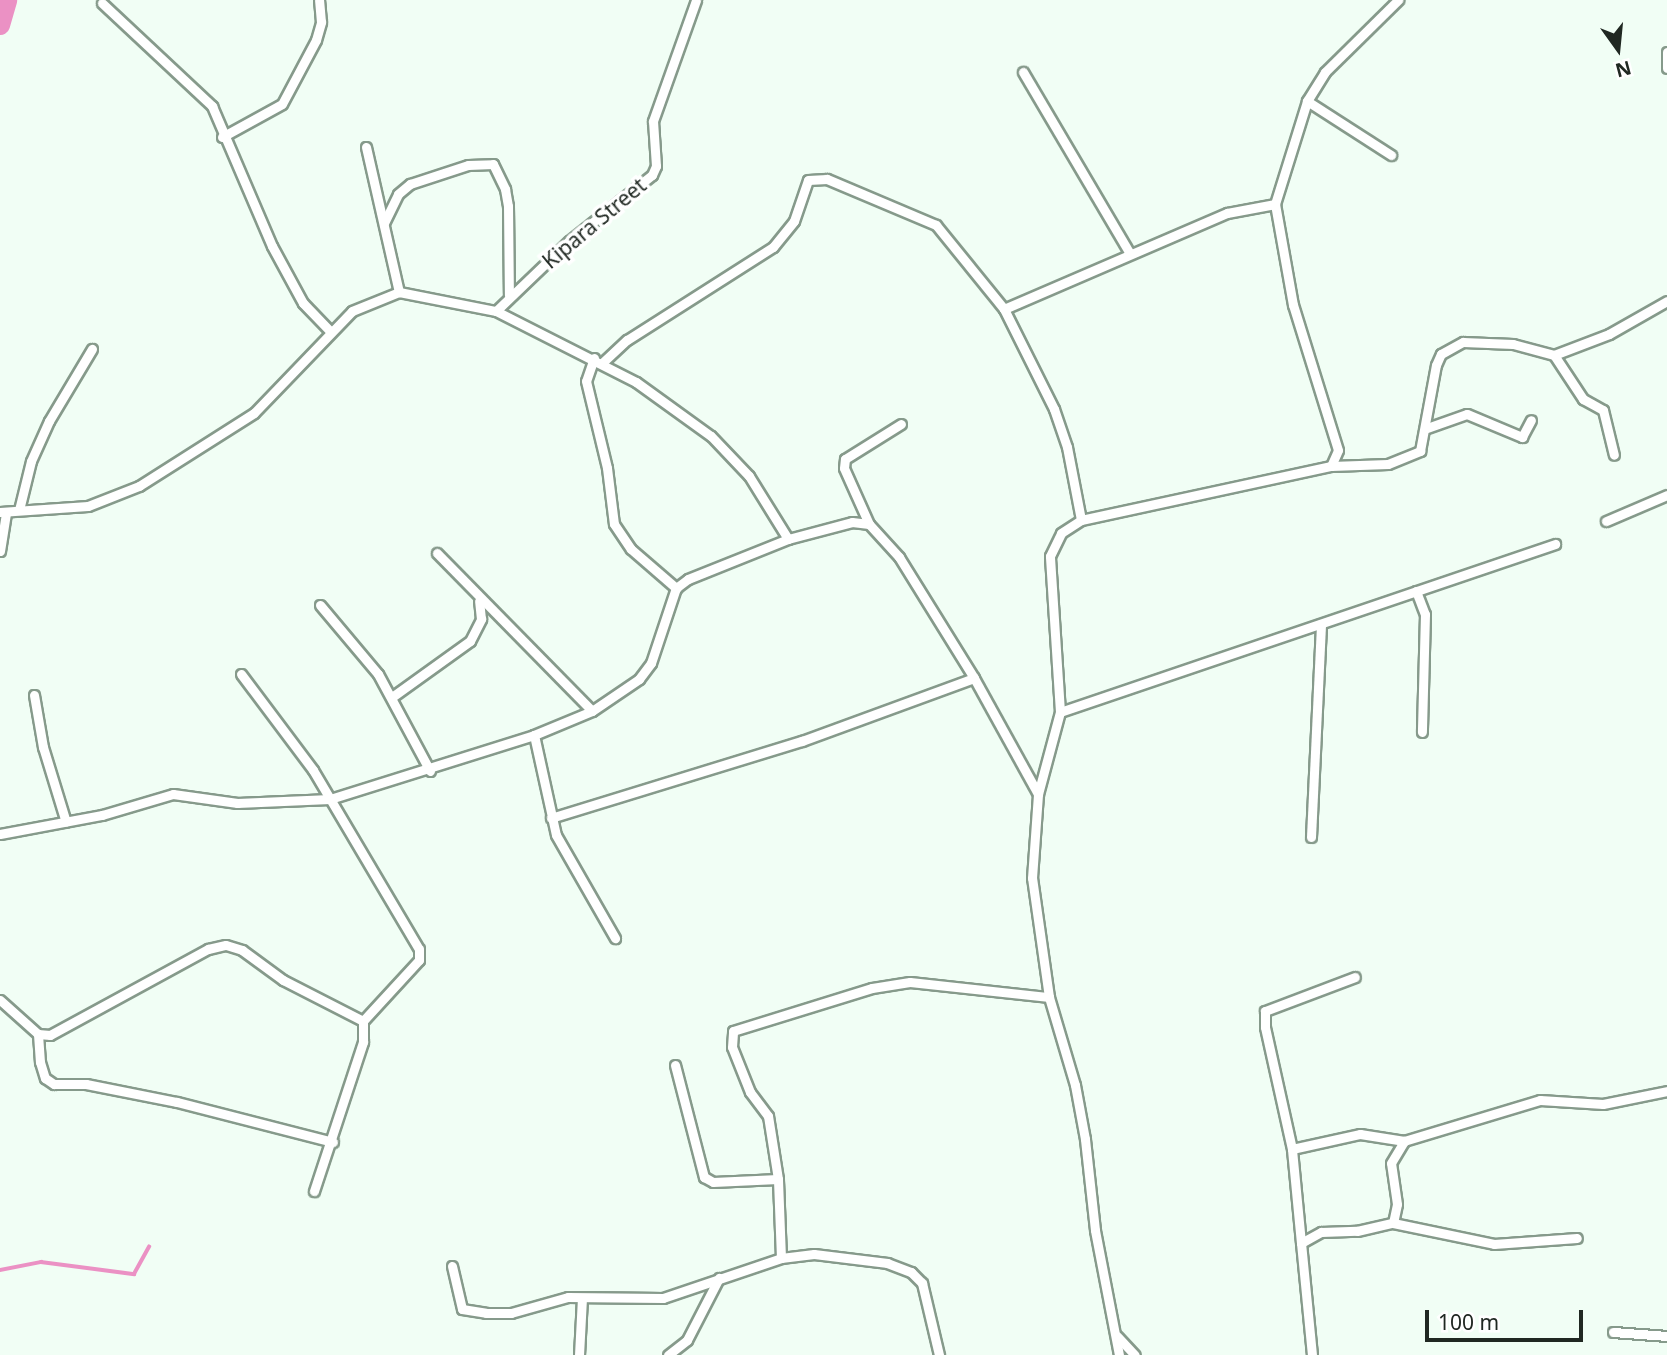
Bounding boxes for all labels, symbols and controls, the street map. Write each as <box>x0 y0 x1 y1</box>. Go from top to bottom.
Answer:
north arrow <box>1583 14 1653 84</box>
text: N <box>1613 55 1634 84</box>
street label: Kipara Street <box>537 172 651 274</box>
scale bar <box>1429 1296 1586 1340</box>
text: 100 m <box>1438 1308 1499 1336</box>

